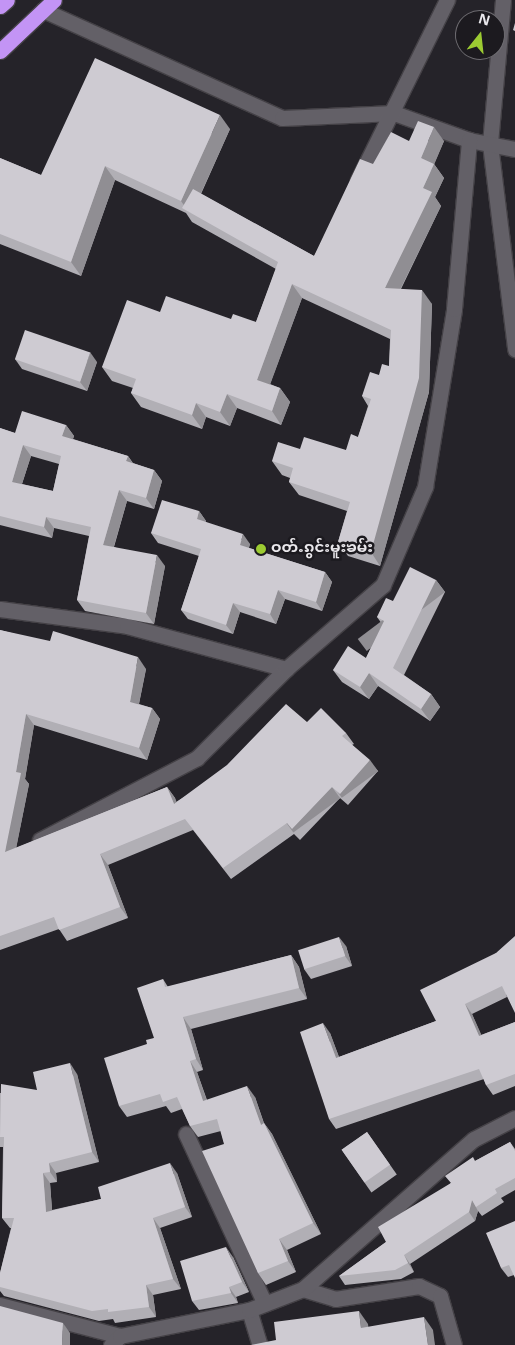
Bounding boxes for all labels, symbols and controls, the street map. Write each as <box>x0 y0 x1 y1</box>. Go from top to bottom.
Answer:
text: N <box>474 5 494 38</box>
north arrow <box>455 10 505 60</box>
place label: ဝတ်ႉၵွင်းမူးၶမ်း <box>271 540 373 558</box>
marker: ဝတ်ႉၵွင်းမူးၶမ်း <box>255 543 267 555</box>

